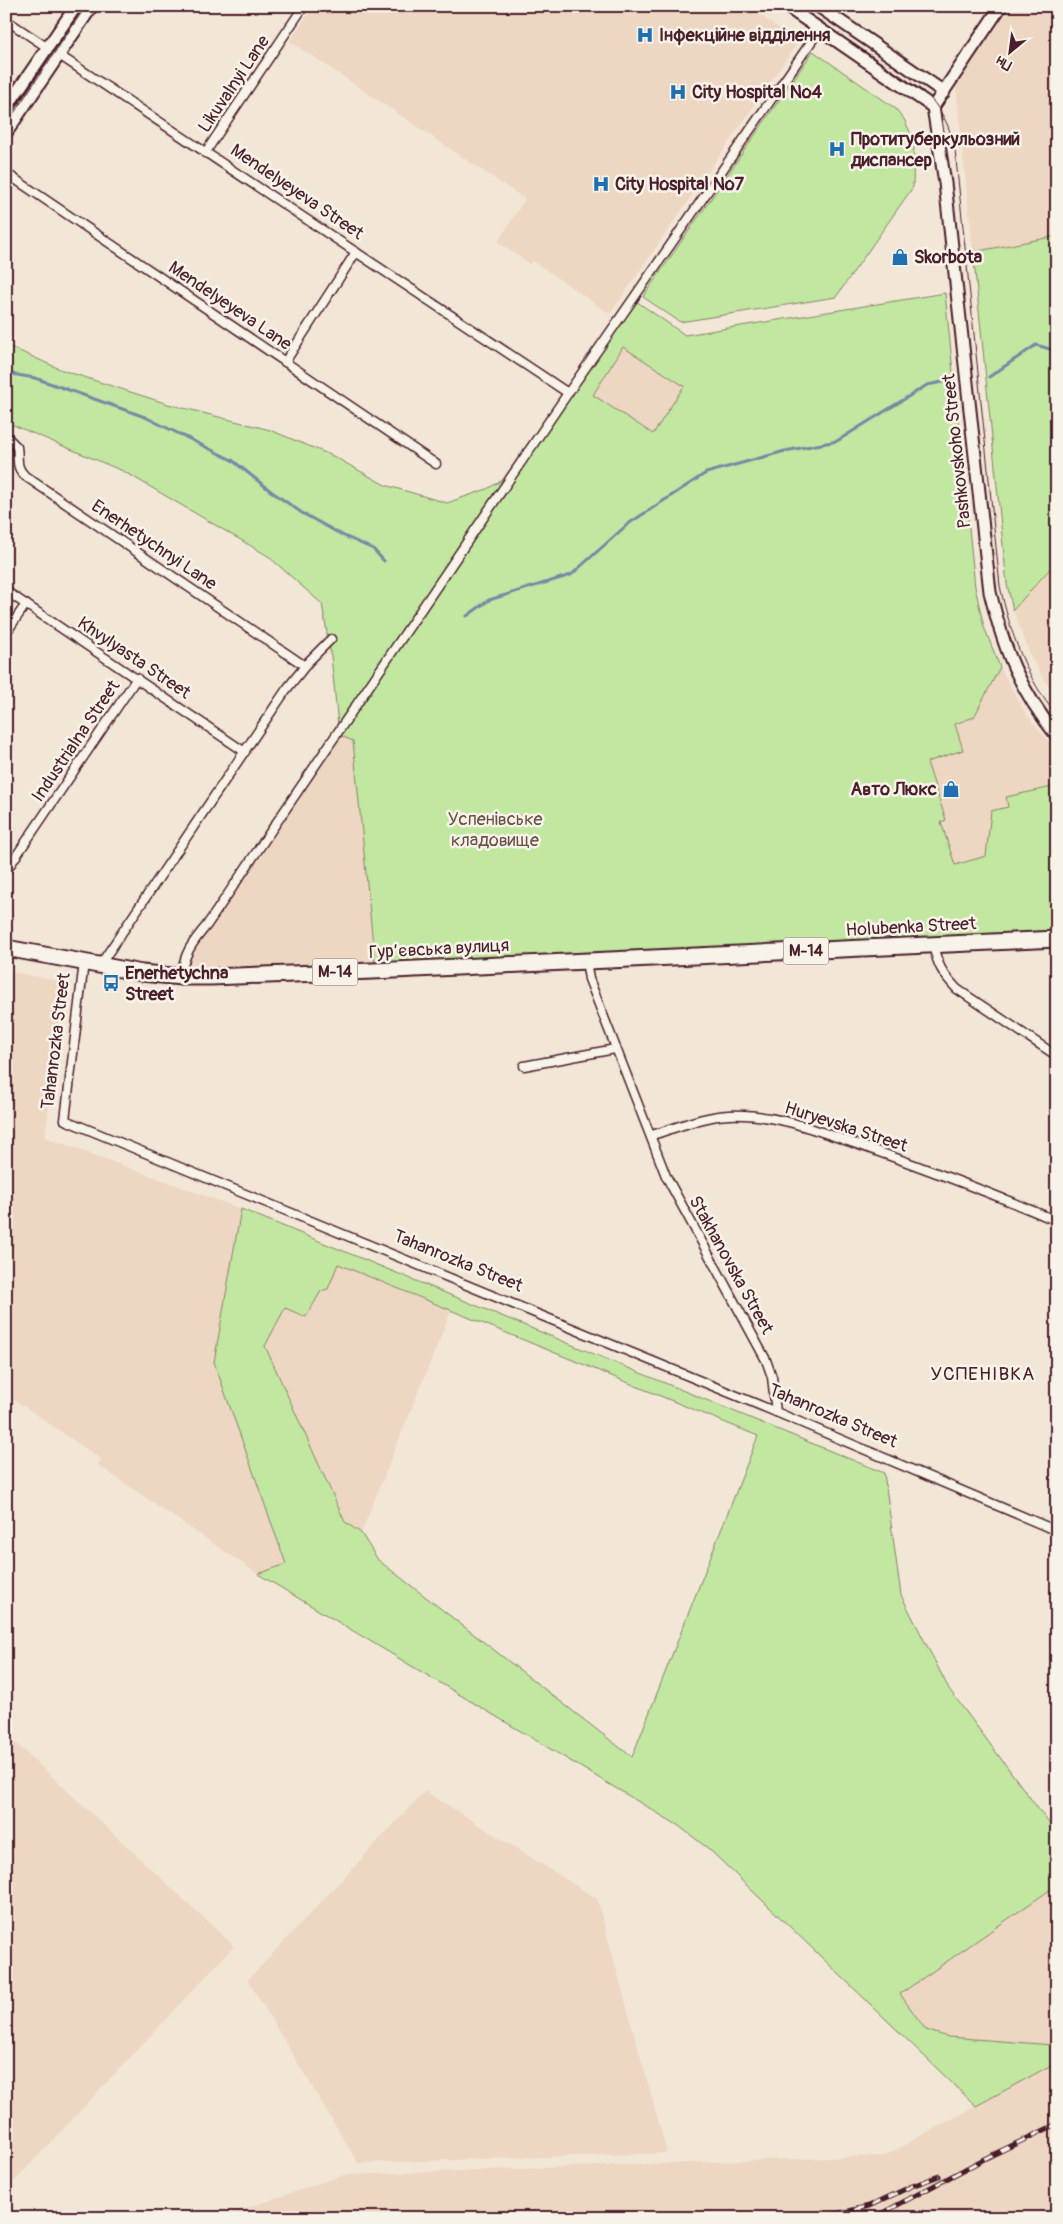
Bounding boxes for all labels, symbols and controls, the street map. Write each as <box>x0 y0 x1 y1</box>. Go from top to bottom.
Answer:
place label: Інфекційне відділення <box>659 24 830 47</box>
hospital icon: Інфекційне відділення <box>635 25 655 45</box>
north arrow <box>986 28 1036 78</box>
street label: Likuvalnyi Lane <box>193 31 275 137</box>
text: Пн <box>993 52 1015 74</box>
place label: City Hospital №4 <box>692 81 823 104</box>
hospital icon: City Hospital №4 <box>668 82 688 102</box>
place label: Протитуберкульозний диспансер <box>850 128 1020 172</box>
street label: Mendelyeyeva Street <box>226 139 369 246</box>
hospital icon: Протитуберкульозний диспансер <box>827 139 847 159</box>
place label: City Hospital №7 <box>615 173 745 196</box>
hospital icon: City Hospital №7 <box>591 174 611 194</box>
place label: Skorbota <box>914 246 983 269</box>
shop icon: Skorbota <box>890 247 910 267</box>
street label: Mendelyeyeva Lane <box>164 256 296 356</box>
street label: Pashkovskoho Street <box>937 372 977 529</box>
street label: Enerhetychnyi Lane <box>87 495 221 596</box>
street label: Khvylyasta Street <box>73 612 196 705</box>
street label: Industrialna Street <box>27 675 126 806</box>
place label: Авто Люкс <box>851 778 937 801</box>
shop icon: Авто Люкс <box>941 779 961 799</box>
park label: Успенівське кладовище <box>448 808 542 852</box>
street label: Holubenka Street <box>845 912 978 942</box>
street label: Гур’євська вулиця <box>368 934 510 964</box>
road number: М-14 <box>784 938 828 964</box>
road number: М-14 <box>312 959 358 986</box>
place label: Enerhetychna Street <box>125 962 229 1006</box>
street label: Tahanrozka Street <box>36 971 76 1111</box>
bus stop icon: Enerhetychna Street <box>101 973 121 993</box>
street label: Huryevska Street <box>782 1096 911 1158</box>
street label: Stakhanovska Street <box>683 1192 779 1339</box>
street label: Tahanrozka Street <box>390 1225 527 1298</box>
district label: УСПЕНІВКА <box>931 1362 1035 1386</box>
street label: Tahanrozka Street <box>765 1379 901 1454</box>

